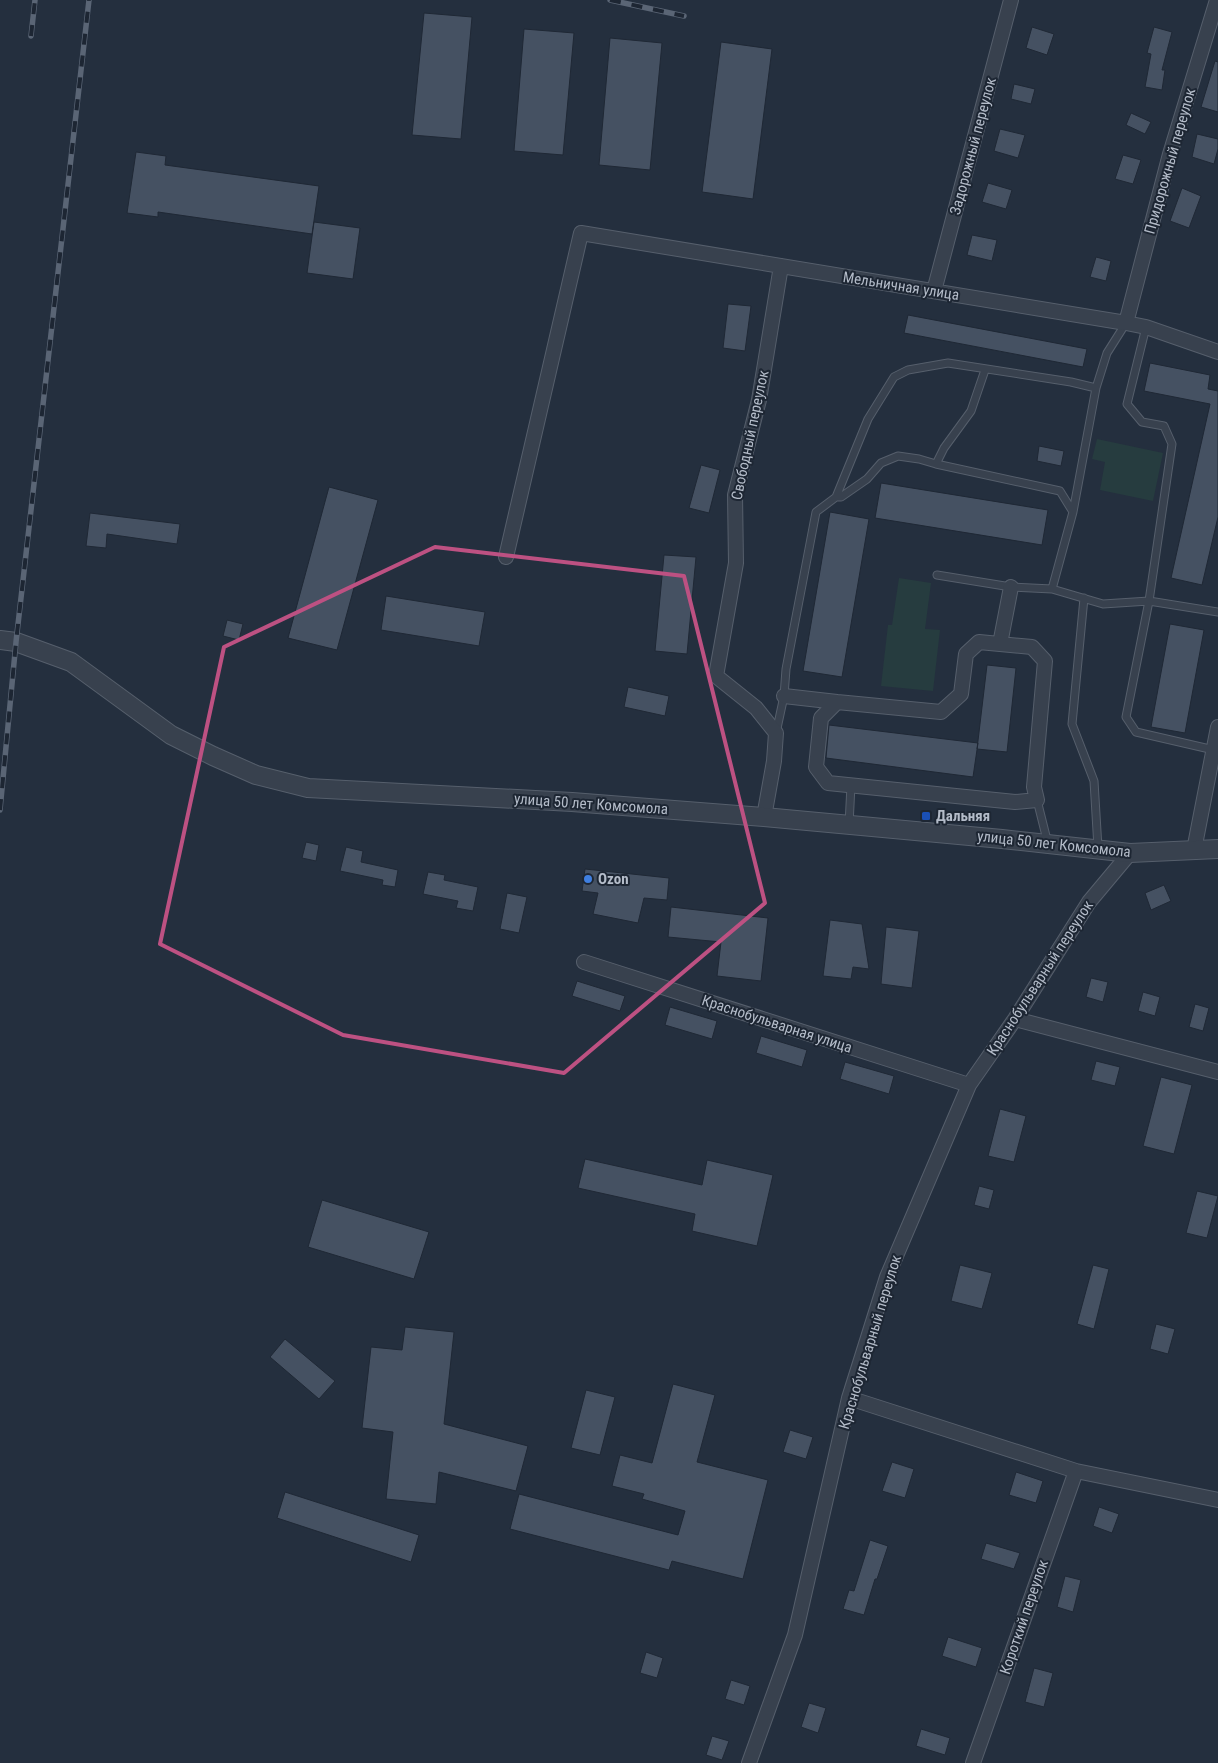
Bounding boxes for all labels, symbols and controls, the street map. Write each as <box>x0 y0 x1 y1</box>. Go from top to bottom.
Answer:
street label: Задорожный переулок <box>946 75 1000 217</box>
street label: Придорожный переулок <box>1141 86 1199 236</box>
street label: Мельничная улица <box>842 268 960 304</box>
street label: Свободный переулок <box>727 368 773 502</box>
street label: улица 50 лет Комсомола <box>513 790 669 818</box>
place label: Дальняя <box>936 807 990 825</box>
marker: Дальняя <box>920 810 932 822</box>
street label: улица 50 лет Комсомола <box>976 827 1132 861</box>
place label: Ozon <box>598 870 629 888</box>
marker: Ozon <box>582 873 594 885</box>
street label: Краснобульварный переулок <box>983 897 1097 1059</box>
street label: Краснобульварная улица <box>700 991 854 1057</box>
street label: Краснобульварный переулок <box>835 1253 905 1431</box>
street label: Короткий переулок <box>996 1557 1052 1677</box>

